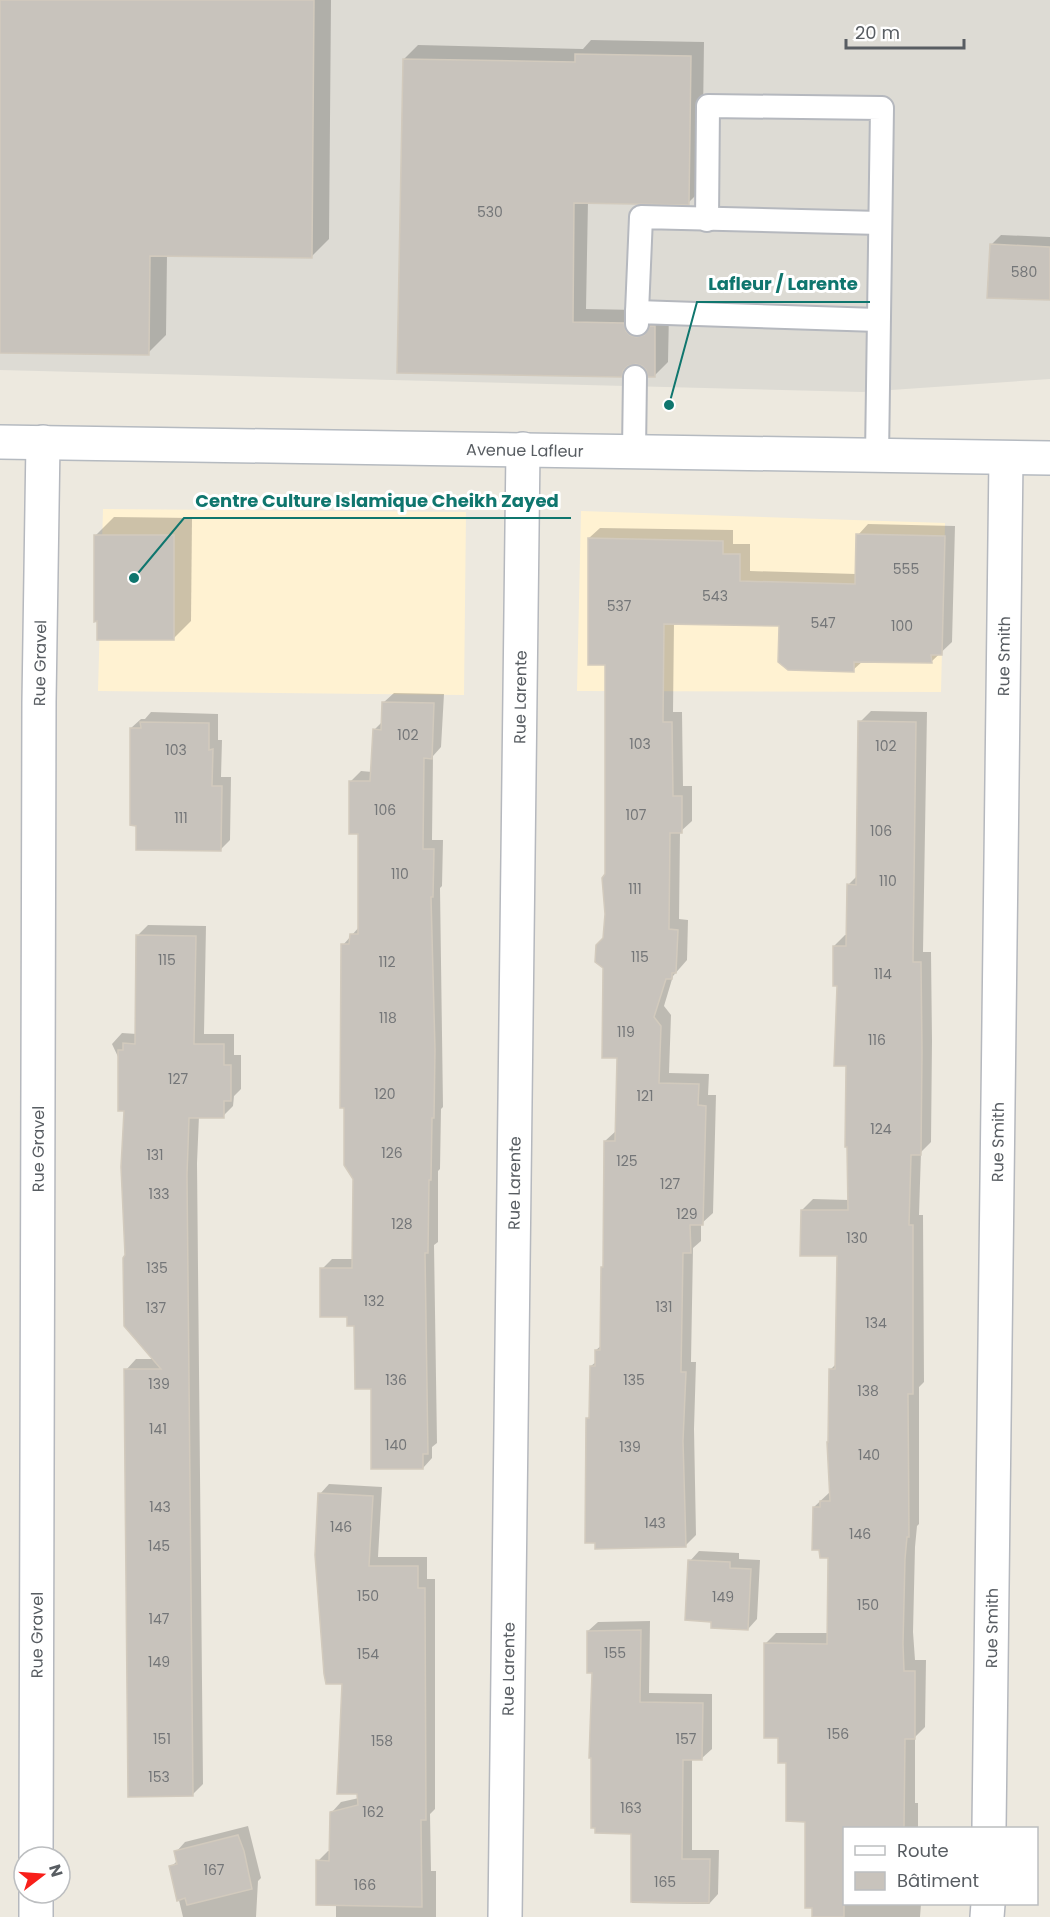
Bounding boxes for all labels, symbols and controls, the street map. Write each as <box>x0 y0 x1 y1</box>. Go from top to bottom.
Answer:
scale bar <box>846 12 964 50</box>
text: 20 m <box>855 20 900 45</box>
house number: 530 <box>477 202 503 222</box>
house number: 580 <box>1011 262 1037 282</box>
callout: Lafleur / Larente <box>697 266 870 302</box>
text: Lafleur / Larente <box>708 271 858 296</box>
street label: Avenue Lafleur <box>466 438 584 462</box>
callout: Centre Culture Islamique Cheikh Zayed <box>184 482 571 518</box>
text: Centre Culture Islamique Cheikh Zayed <box>195 488 559 513</box>
house number: 555 <box>893 559 919 579</box>
house number: 543 <box>702 586 728 606</box>
house number: 537 <box>607 596 632 616</box>
house number: 547 <box>810 613 836 633</box>
house number: 100 <box>891 616 913 636</box>
street label: Rue Smith <box>992 616 1016 696</box>
street label: Rue Gravel <box>27 620 52 706</box>
street label: Rue Larente <box>508 650 532 744</box>
house number: 102 <box>397 725 419 745</box>
house number: 103 <box>629 734 651 754</box>
house number: 102 <box>875 736 897 756</box>
house number: 103 <box>165 740 187 760</box>
house number: 106 <box>374 800 396 820</box>
house number: 107 <box>626 805 647 825</box>
house number: 111 <box>174 808 188 828</box>
house number: 106 <box>870 821 892 841</box>
house number: 110 <box>391 864 409 884</box>
house number: 110 <box>879 871 897 891</box>
house number: 111 <box>628 879 642 899</box>
house number: 115 <box>631 947 649 967</box>
house number: 115 <box>158 950 176 970</box>
house number: 112 <box>378 952 396 972</box>
house number: 114 <box>874 964 892 984</box>
house number: 118 <box>379 1008 397 1028</box>
house number: 119 <box>617 1022 635 1042</box>
house number: 116 <box>868 1030 886 1050</box>
house number: 127 <box>168 1069 188 1089</box>
house number: 120 <box>374 1084 396 1104</box>
house number: 121 <box>636 1086 654 1106</box>
street label: Rue Smith <box>986 1102 1010 1182</box>
street label: Rue Gravel <box>26 1106 49 1192</box>
house number: 124 <box>870 1119 892 1139</box>
street label: Rue Larente <box>502 1136 526 1230</box>
house number: 126 <box>381 1143 403 1163</box>
house number: 131 <box>146 1145 164 1165</box>
house number: 125 <box>616 1151 638 1171</box>
house number: 127 <box>660 1174 680 1194</box>
house number: 133 <box>149 1184 169 1204</box>
house number: 129 <box>676 1204 698 1224</box>
house number: 128 <box>391 1214 413 1234</box>
house number: 130 <box>846 1228 868 1248</box>
house number: 135 <box>146 1258 168 1278</box>
house number: 132 <box>364 1291 384 1311</box>
house number: 131 <box>655 1297 673 1317</box>
house number: 137 <box>146 1298 167 1318</box>
house number: 134 <box>865 1313 887 1333</box>
house number: 136 <box>385 1370 407 1390</box>
house number: 135 <box>623 1370 645 1390</box>
house number: 139 <box>148 1374 170 1394</box>
house number: 138 <box>857 1381 879 1401</box>
house number: 141 <box>149 1419 167 1439</box>
house number: 140 <box>385 1435 407 1455</box>
house number: 139 <box>619 1437 641 1457</box>
house number: 140 <box>858 1445 880 1465</box>
house number: 143 <box>149 1497 171 1517</box>
house number: 143 <box>644 1513 666 1533</box>
house number: 146 <box>330 1517 352 1537</box>
house number: 146 <box>849 1524 871 1544</box>
house number: 145 <box>148 1536 170 1556</box>
house number: 150 <box>357 1586 379 1606</box>
house number: 149 <box>712 1587 734 1607</box>
street label: Rue Smith <box>979 1588 1003 1668</box>
street label: Rue Gravel <box>25 1592 48 1678</box>
house number: 150 <box>857 1595 879 1615</box>
house number: 147 <box>149 1609 170 1629</box>
street label: Rue Larente <box>496 1622 520 1716</box>
house number: 155 <box>604 1643 626 1663</box>
house number: 154 <box>357 1644 379 1664</box>
house number: 149 <box>148 1652 170 1672</box>
house number: 156 <box>827 1724 849 1744</box>
house number: 151 <box>153 1729 171 1749</box>
house number: 157 <box>676 1729 697 1749</box>
house number: 158 <box>371 1731 393 1751</box>
house number: 153 <box>148 1767 170 1787</box>
house number: 163 <box>620 1798 642 1818</box>
house number: 162 <box>362 1802 384 1822</box>
legend <box>843 1827 1038 1905</box>
text: Route <box>897 1838 949 1863</box>
north arrow <box>12 1845 72 1905</box>
house number: 167 <box>203 1860 225 1880</box>
text: N <box>43 1862 69 1880</box>
text: Bâtiment <box>897 1868 979 1893</box>
house number: 165 <box>654 1872 676 1892</box>
house number: 166 <box>354 1875 376 1895</box>

